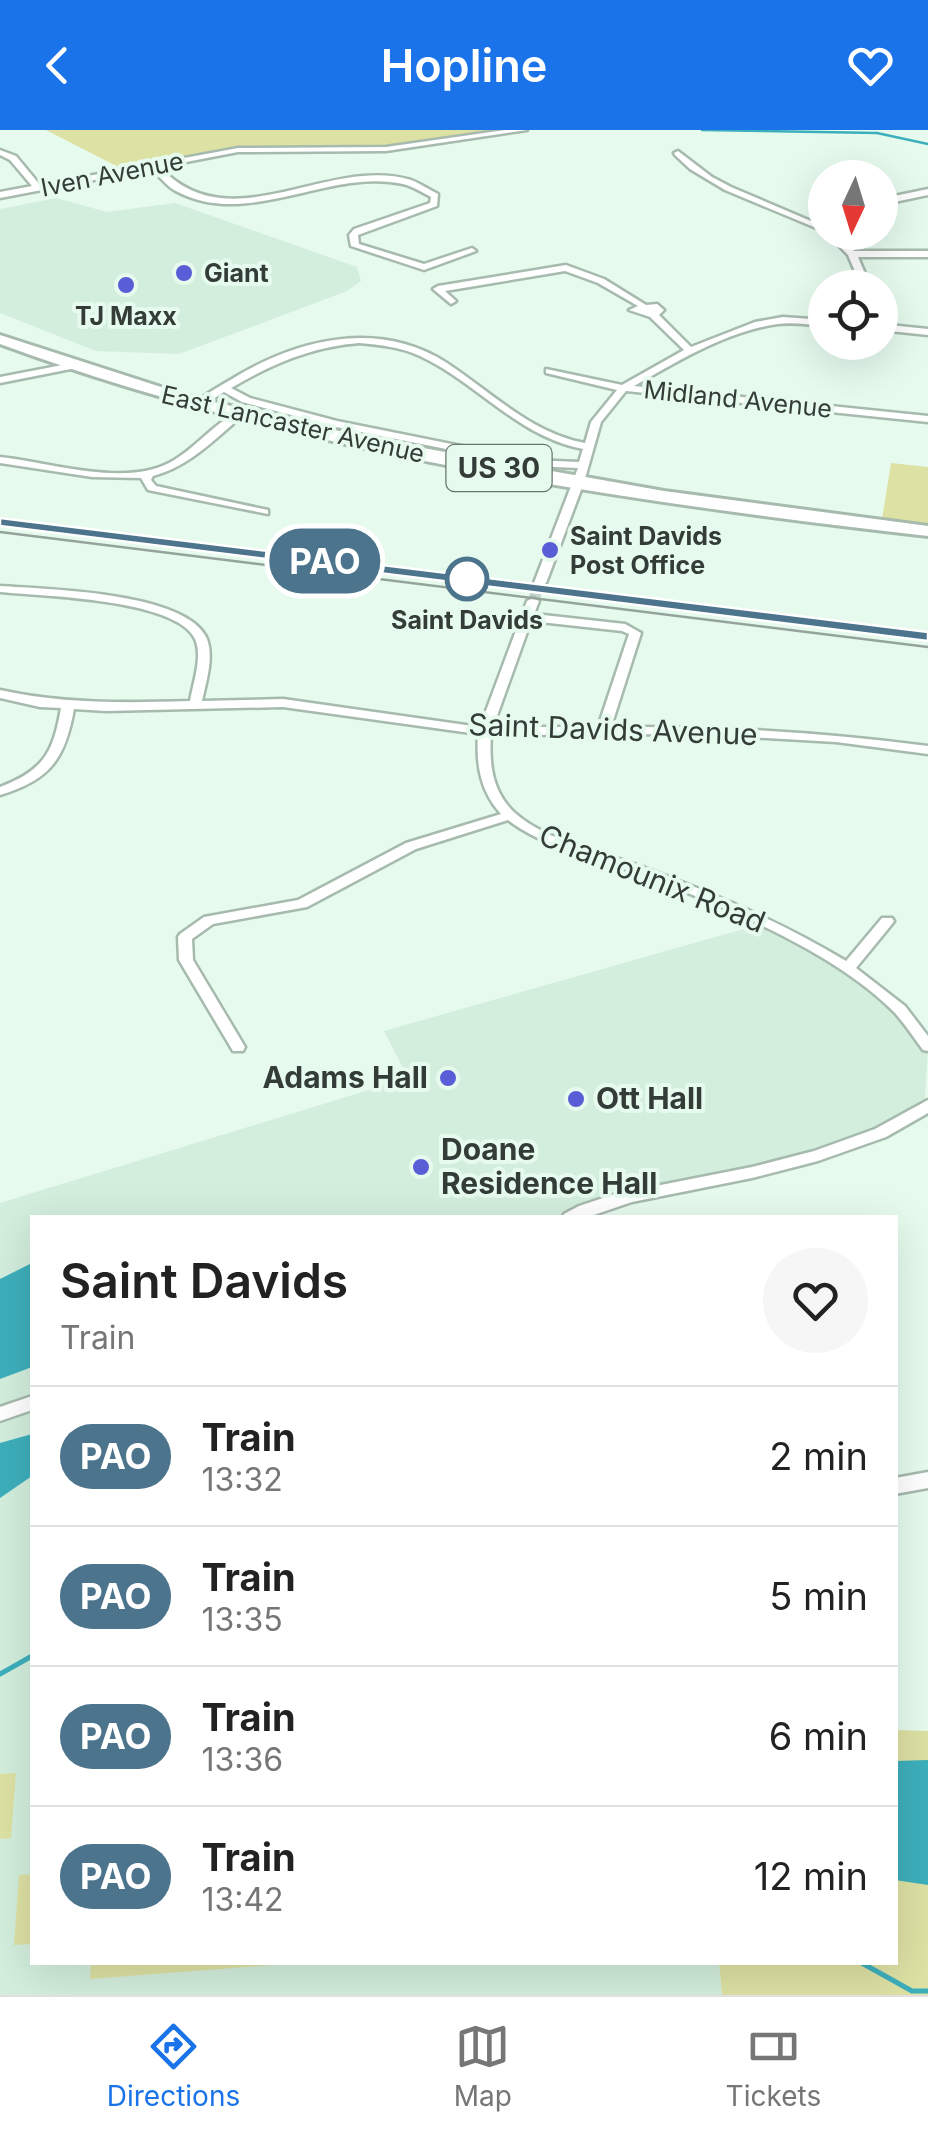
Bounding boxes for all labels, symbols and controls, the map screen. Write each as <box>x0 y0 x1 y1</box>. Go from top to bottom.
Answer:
icon: back <box>30 38 85 93</box>
text: Hopline <box>381 38 547 93</box>
icon: heart <box>843 38 898 93</box>
street label: Iven Avenue <box>38 145 186 203</box>
north arrow <box>808 160 898 250</box>
map controls <box>808 160 898 360</box>
place label: Giant <box>204 258 269 288</box>
marker: Giant <box>173 262 195 284</box>
button: locate <box>808 270 898 360</box>
marker: TJ Maxx <box>115 274 137 296</box>
place label: TJ Maxx <box>75 301 177 331</box>
street label: Midland Avenue <box>642 374 834 424</box>
street label: East Lancaster Avenue <box>159 379 427 469</box>
road number: US 30 <box>446 445 552 491</box>
place label: Saint Davids Post Office <box>570 521 722 580</box>
line badge: PAO <box>268 528 382 594</box>
marker: Saint Davids Post Office <box>539 539 561 561</box>
text: PAO <box>289 540 361 582</box>
marker: Saint Davids <box>446 558 488 600</box>
place label: Saint Davids <box>391 605 543 635</box>
street label: Saint Davids Avenue <box>468 706 758 752</box>
street label: Chamounix Road <box>534 816 771 940</box>
place label: Adams Hall <box>263 1059 428 1095</box>
marker: Adams Hall <box>437 1067 459 1089</box>
place label: Ott Hall <box>596 1080 703 1116</box>
marker: Ott Hall <box>565 1088 587 1110</box>
place label: Doane Residence Hall <box>441 1131 657 1201</box>
marker: Doane Residence Hall <box>410 1156 432 1178</box>
button: heart <box>763 1248 868 1353</box>
text: Saint Davids <box>60 1251 348 1310</box>
text: Train <box>60 1318 136 1357</box>
text: Train <box>201 1414 296 1460</box>
text: 2 min <box>769 1433 868 1479</box>
text: PAO <box>80 1435 151 1477</box>
text: 13:32 <box>201 1460 283 1499</box>
text: Train <box>201 1554 296 1600</box>
text: 5 min <box>769 1573 868 1619</box>
text: PAO <box>80 1575 151 1617</box>
text: 13:35 <box>201 1600 283 1639</box>
text: Train <box>201 1694 296 1740</box>
text: 6 min <box>769 1713 868 1759</box>
text: PAO <box>80 1715 151 1757</box>
text: 13:36 <box>201 1740 283 1779</box>
text: Train <box>201 1834 296 1880</box>
text: 12 min <box>754 1853 868 1899</box>
text: PAO <box>80 1855 151 1897</box>
text: 13:42 <box>201 1880 284 1919</box>
tab: Directions <box>107 2019 240 2113</box>
tab: Map <box>454 2019 512 2113</box>
tab: Tickets <box>726 2019 821 2113</box>

